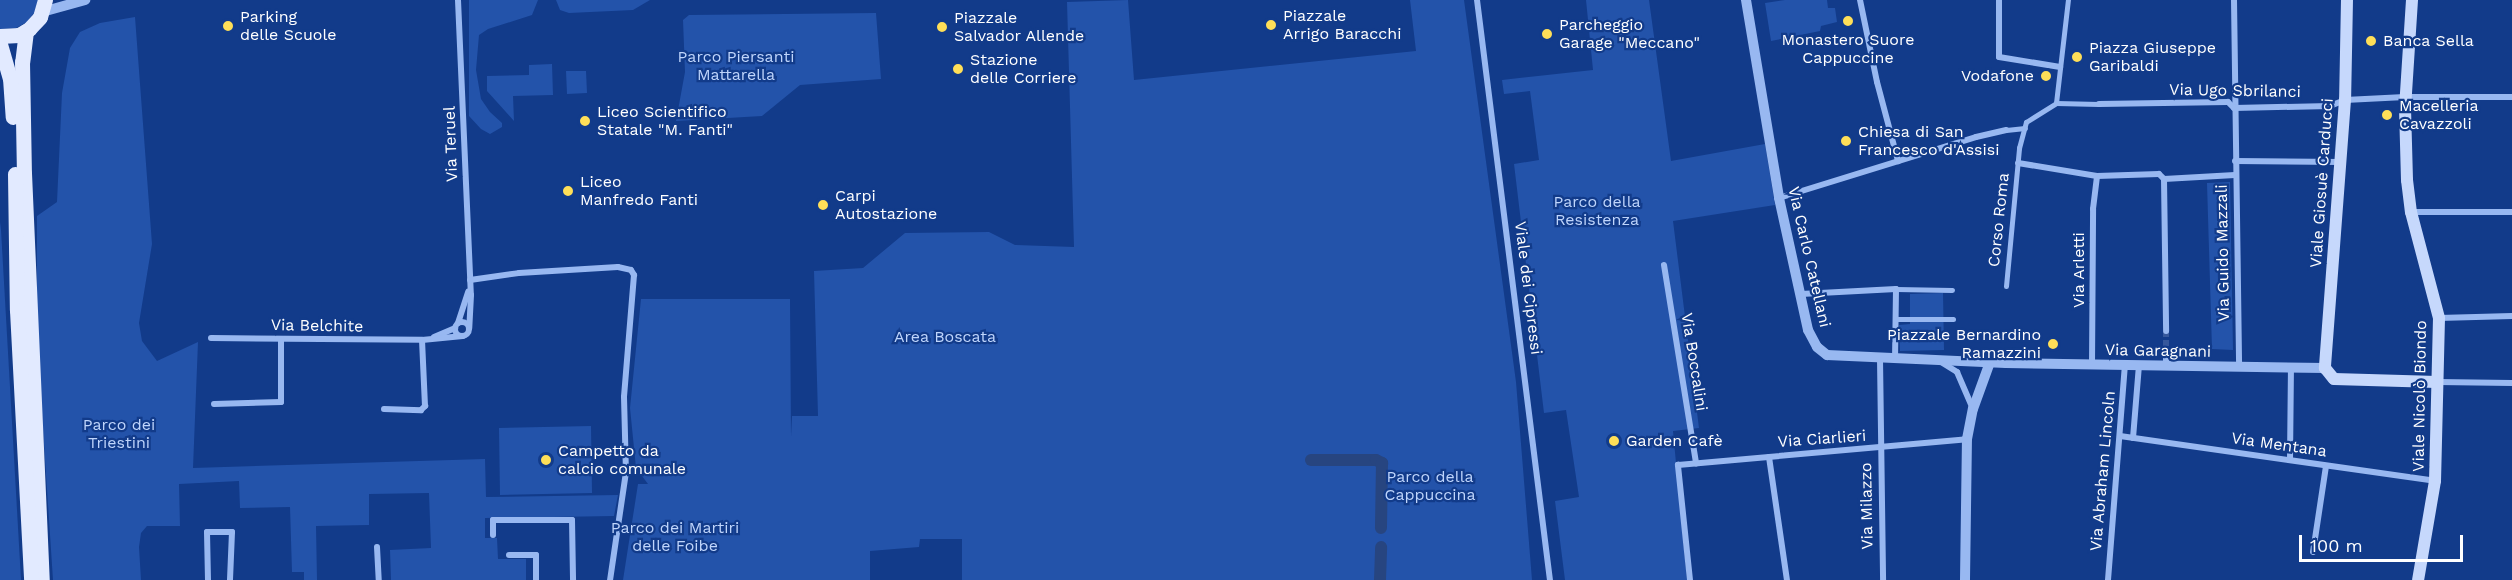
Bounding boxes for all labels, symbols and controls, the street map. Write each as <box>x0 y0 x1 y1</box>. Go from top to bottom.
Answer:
place label: Piazzale Arrigo Baracchi <box>1283 6 1401 44</box>
place label: Parking delle Scuole <box>240 7 337 45</box>
place label: Piazzale Salvador Allende <box>954 8 1085 46</box>
marker: Monastero Suore Cappuccine <box>1841 14 1855 28</box>
place label: Parcheggio Garage "Meccano" <box>1559 15 1700 53</box>
marker: Piazzale Arrigo Baracchi <box>1264 18 1278 32</box>
marker: Parking delle Scuole <box>221 19 235 33</box>
marker: Piazzale Salvador Allende <box>935 20 949 34</box>
marker: Parcheggio Garage "Meccano" <box>1540 27 1554 41</box>
place label: Monastero Suore Cappuccine <box>1782 30 1914 68</box>
place label: Banca Sella <box>2383 31 2474 51</box>
marker: Banca Sella <box>2364 34 2378 48</box>
place label: Piazza Giuseppe Garibaldi <box>2089 38 2216 76</box>
park label: Parco Piersanti Mattarella <box>678 47 794 85</box>
place label: Stazione delle Corriere <box>970 50 1076 88</box>
marker: Piazza Giuseppe Garibaldi <box>2070 50 2084 64</box>
marker: Stazione delle Corriere <box>951 62 965 76</box>
place label: Vodafone <box>1961 66 2034 86</box>
marker: Vodafone <box>2039 69 2053 83</box>
street label: Via Ugo Sbrilanci <box>2169 80 2301 102</box>
place label: Macelleria Cavazzoli <box>2399 96 2479 134</box>
street label: Viale Giosuè Carducci <box>2306 97 2338 269</box>
place label: Liceo Scientifico Statale "M. Fanti" <box>597 102 733 140</box>
street label: Via Teruel <box>440 105 462 183</box>
marker: Macelleria Cavazzoli <box>2380 108 2394 122</box>
marker: Liceo Scientifico Statale "M. Fanti" <box>578 114 592 128</box>
place label: Chiesa di San Francesco d'Assisi <box>1858 122 1999 160</box>
marker: Chiesa di San Francesco d'Assisi <box>1839 134 1853 148</box>
place label: Liceo Manfredo Fanti <box>580 172 698 210</box>
street label: Corso Roma <box>1985 172 2013 268</box>
marker: Liceo Manfredo Fanti <box>561 184 575 198</box>
street label: Via Guido Mazzali <box>2212 184 2234 322</box>
street label: Via Carlo Catellani <box>1783 185 1835 329</box>
place label: Carpi Autostazione <box>835 186 937 224</box>
park label: Parco della Resistenza <box>1553 192 1641 230</box>
marker: Carpi Autostazione <box>816 198 830 212</box>
street label: Viale dei Cipressi <box>1510 220 1546 356</box>
street label: Via Arletti <box>2069 232 2089 308</box>
street label: Via Boccalini <box>1677 311 1711 413</box>
street label: Via Belchite <box>270 316 364 336</box>
street label: Viale Nicolò Biondo <box>2409 320 2431 472</box>
place label: Piazzale Bernardino Ramazzini <box>1887 325 2041 363</box>
park label: Area Boscata <box>894 327 996 347</box>
marker: Piazzale Bernardino Ramazzini <box>2046 337 2060 351</box>
street label: Via Garagnani <box>2104 340 2212 362</box>
street label: Via Abraham Lincoln <box>2086 390 2120 552</box>
park label: Parco dei Triestini <box>83 415 155 453</box>
street label: Via Ciarlieri <box>1777 426 1867 452</box>
street label: Via Mentana <box>2230 429 2328 461</box>
place label: Garden Cafè <box>1626 431 1723 451</box>
marker: Garden Cafè <box>1607 434 1621 448</box>
place label: Campetto da calcio comunale <box>558 441 686 479</box>
marker: Campetto da calcio comunale <box>539 453 553 467</box>
street label: Via Milazzo <box>1857 462 1877 550</box>
park label: Parco della Cappuccina <box>1384 467 1476 505</box>
park label: Parco dei Martiri delle Foibe <box>611 518 739 556</box>
scale bar <box>2302 523 2466 561</box>
text: 100 m <box>2310 535 2363 556</box>

